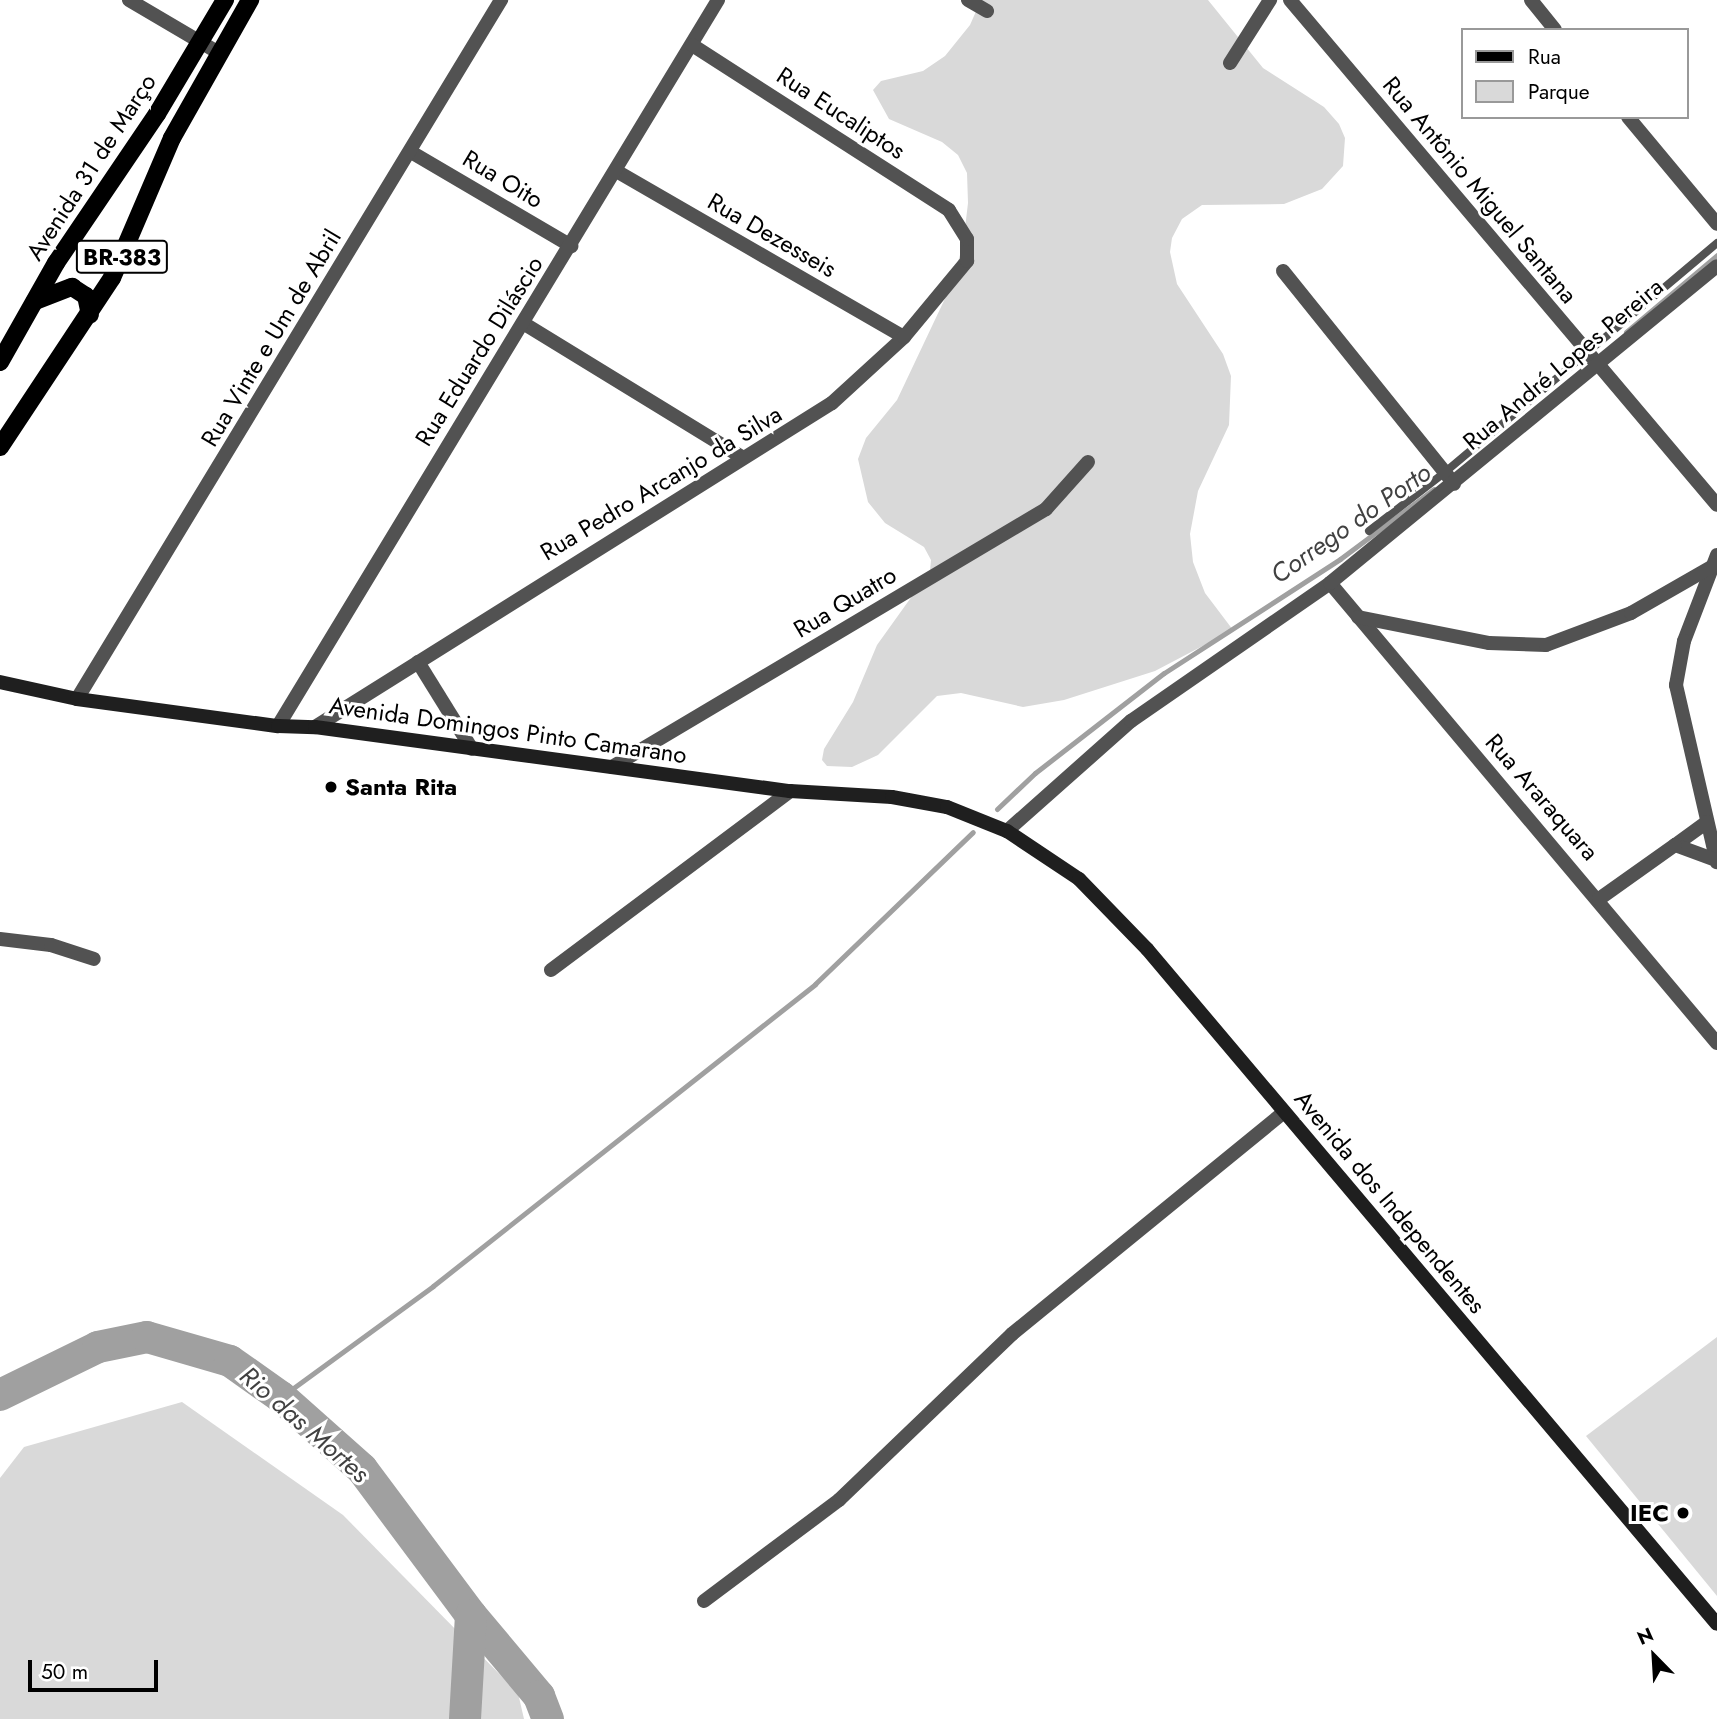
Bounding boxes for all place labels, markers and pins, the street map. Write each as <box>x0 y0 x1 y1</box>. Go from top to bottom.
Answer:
place label: Santa Rita <box>345 773 457 801</box>
marker: Santa Rita <box>323 779 339 795</box>
place label: IEC <box>1630 1499 1669 1527</box>
marker: IEC <box>1675 1505 1691 1521</box>

